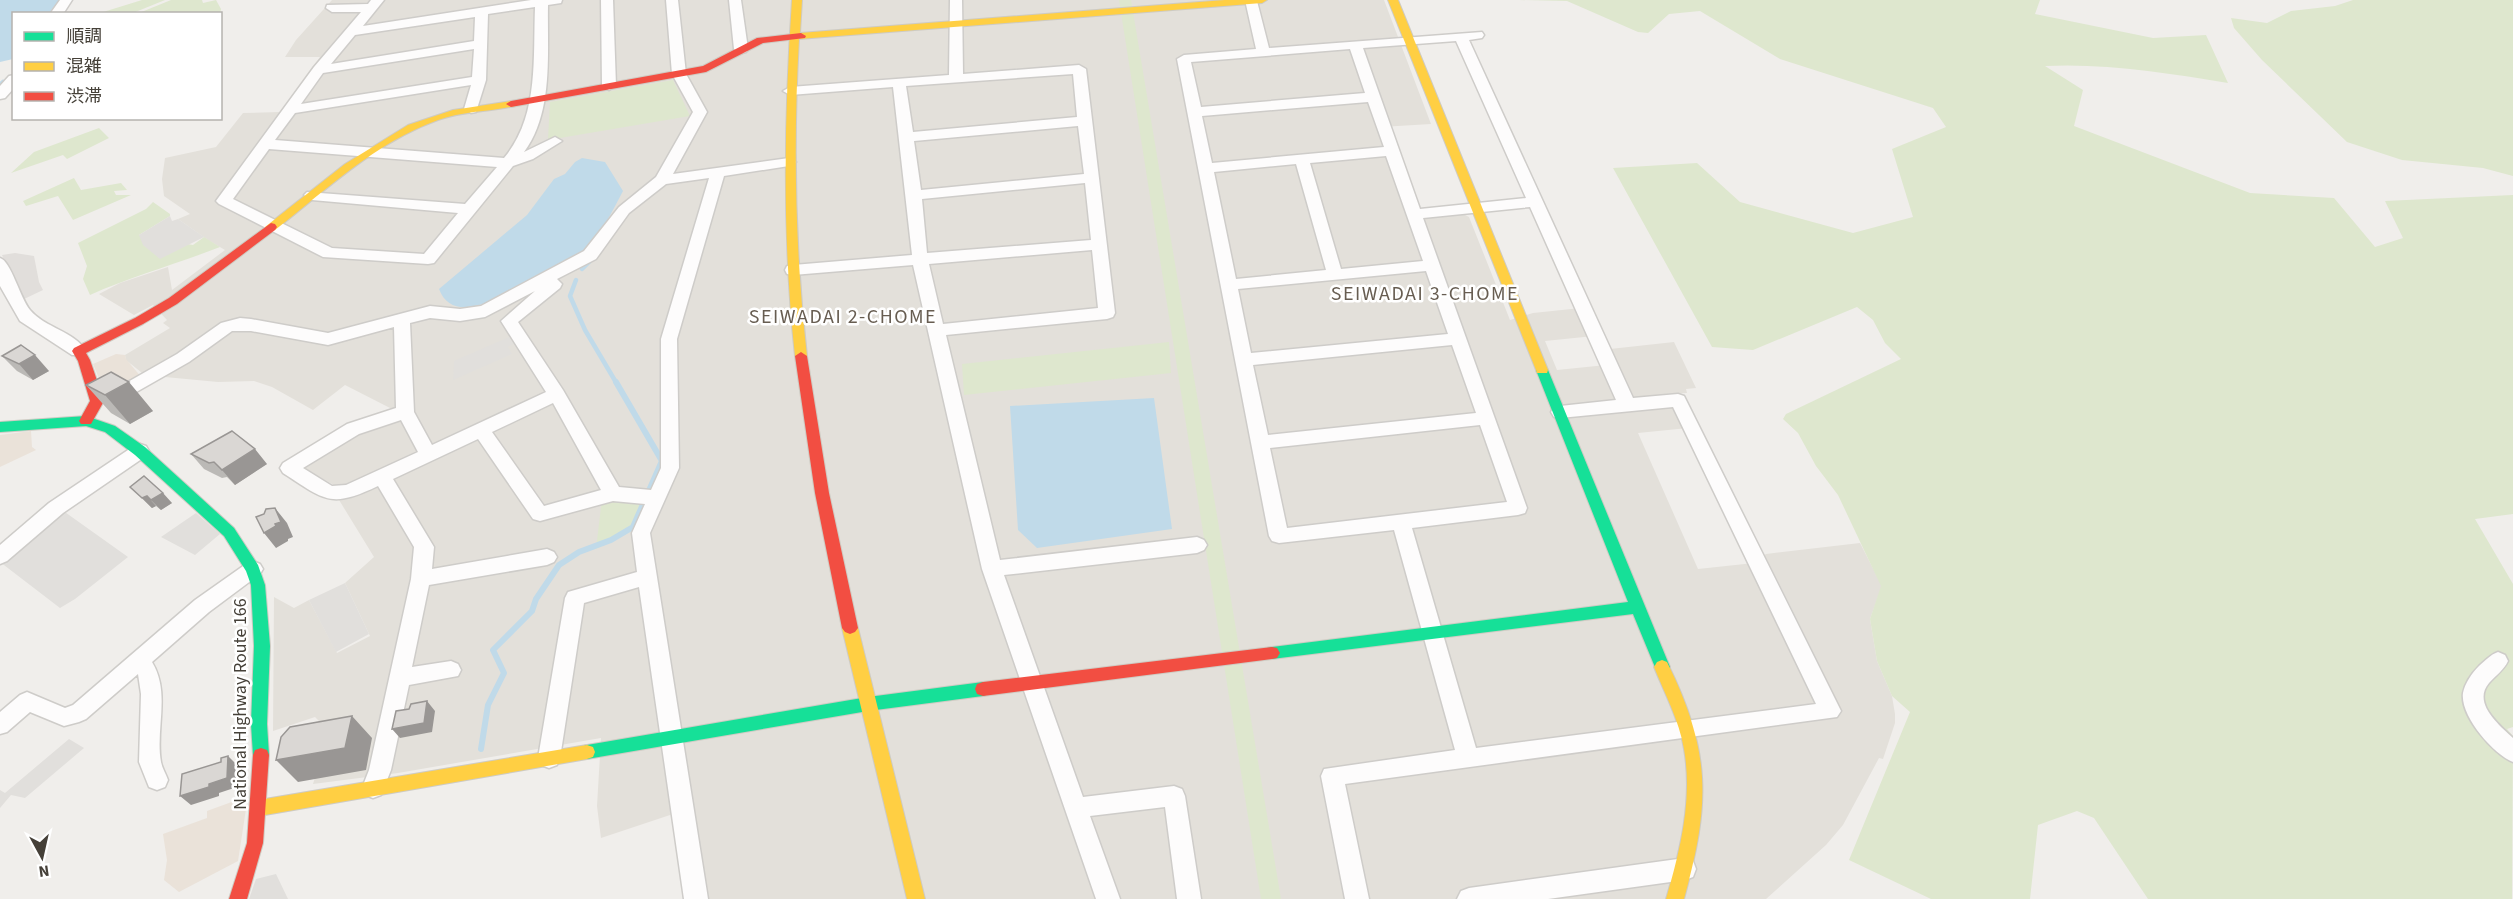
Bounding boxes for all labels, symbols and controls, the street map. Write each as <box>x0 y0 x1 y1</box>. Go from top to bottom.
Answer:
legend <box>12 12 222 120</box>
text: 順調 <box>66 24 102 49</box>
text: 混雑 <box>66 54 102 79</box>
text: 渋滞 <box>66 84 102 109</box>
district label: SEIWADAI 3-CHOME <box>1331 280 1519 308</box>
district label: SEIWADAI 2-CHOME <box>749 303 937 331</box>
street label: National Highway Route 166 <box>228 598 253 810</box>
north arrow <box>12 827 72 887</box>
text: N <box>37 859 51 882</box>

